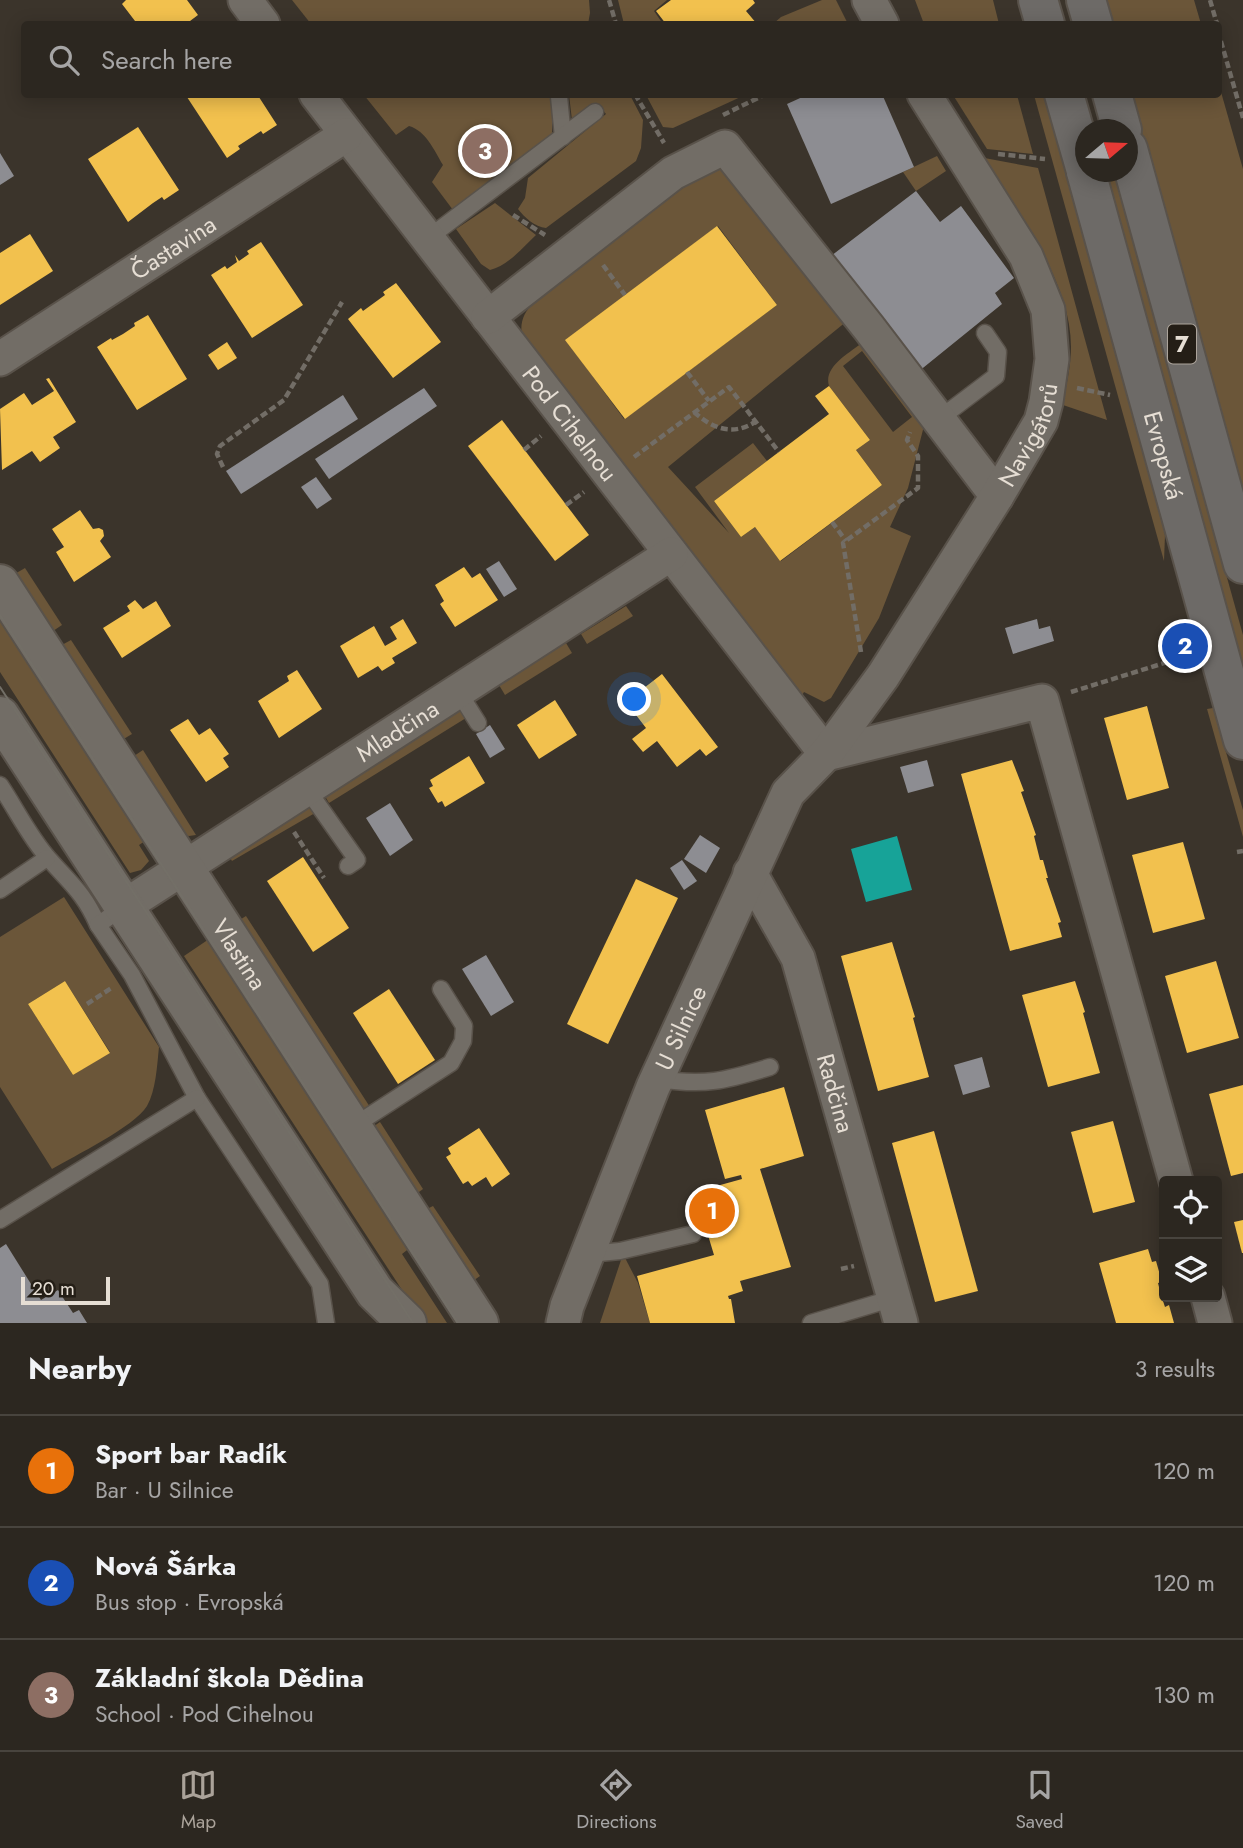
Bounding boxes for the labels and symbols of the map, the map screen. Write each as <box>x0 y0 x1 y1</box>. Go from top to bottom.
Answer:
north arrow <box>1075 119 1138 182</box>
pin: 3 <box>462 125 508 177</box>
street label: Častavina <box>123 206 223 288</box>
road number: 7 <box>1168 324 1196 364</box>
street label: Pod Cihelnou <box>514 358 626 488</box>
street label: Navigátorů <box>989 381 1066 493</box>
street label: Evropská <box>1135 407 1193 504</box>
pin: 2 <box>1162 620 1208 672</box>
your location <box>617 682 651 716</box>
street label: Mladčina <box>349 691 445 770</box>
street label: Vlastina <box>204 911 276 997</box>
street label: U Silnice <box>646 980 715 1076</box>
street label: Radčina <box>808 1050 864 1137</box>
pin: 1 <box>689 1185 735 1237</box>
scale bar <box>21 1274 110 1306</box>

